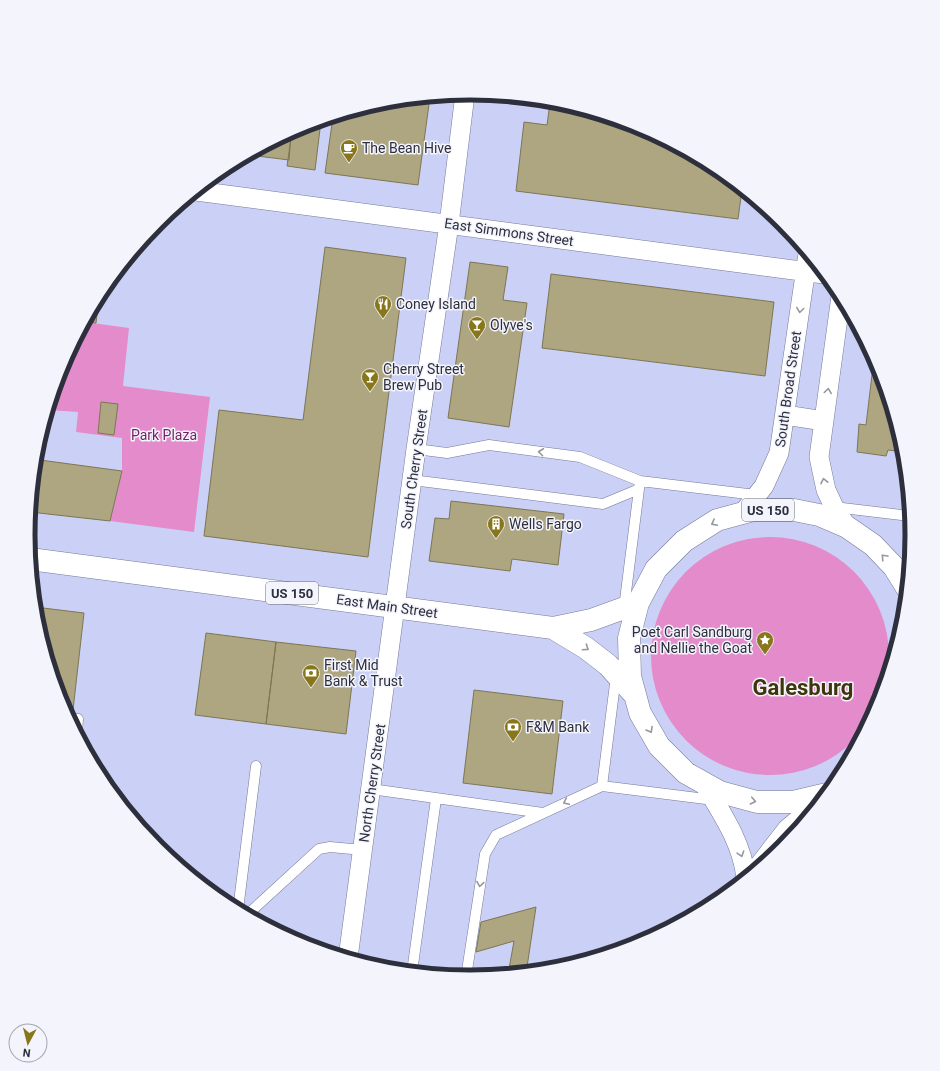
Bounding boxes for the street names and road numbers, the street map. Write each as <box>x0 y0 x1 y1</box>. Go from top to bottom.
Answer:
street label: East Simmons Street <box>443 215 575 249</box>
street label: South Broad Street <box>772 330 804 448</box>
street label: South Cherry Street <box>398 408 430 530</box>
road number: US 150 <box>742 499 794 521</box>
road number: US 150 <box>266 582 318 604</box>
street label: East Main Street <box>335 591 439 621</box>
street label: North Cherry Street <box>356 722 388 843</box>

